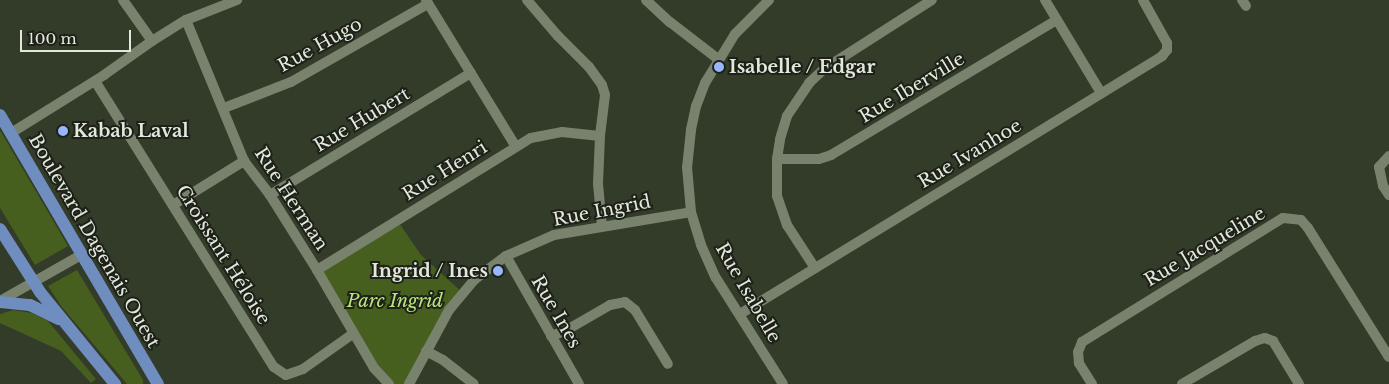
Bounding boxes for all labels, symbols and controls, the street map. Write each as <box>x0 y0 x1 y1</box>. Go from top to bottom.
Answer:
street label: Rue Hugo <box>274 13 366 77</box>
scale bar <box>22 20 134 52</box>
text: 100 m <box>28 29 77 48</box>
street label: Rue Iberville <box>855 48 969 128</box>
place label: Isabelle / Edgar <box>729 56 876 78</box>
marker: Isabelle / Edgar <box>713 61 725 73</box>
street label: Rue Hubert <box>310 83 414 157</box>
street label: Rue Ivanhoe <box>915 115 1025 193</box>
place label: Kabab Laval <box>73 120 189 142</box>
marker: Kabab Laval <box>57 125 69 137</box>
street label: Boulevard Dagenais Ouest <box>24 130 164 352</box>
street label: Rue Henri <box>399 137 491 205</box>
street label: Rue Herman <box>250 143 332 255</box>
street label: Croissant Héloise <box>171 181 275 329</box>
street label: Rue Ingrid <box>551 191 653 231</box>
street label: Rue Jacqueline <box>1141 203 1269 291</box>
street label: Rue Isabelle <box>711 239 785 347</box>
place label: Ingrid / Ines <box>370 260 488 282</box>
marker: Ingrid / Ines <box>492 265 504 277</box>
street label: Rue Ines <box>527 272 585 352</box>
park label: Parc Ingrid <box>347 290 443 312</box>

